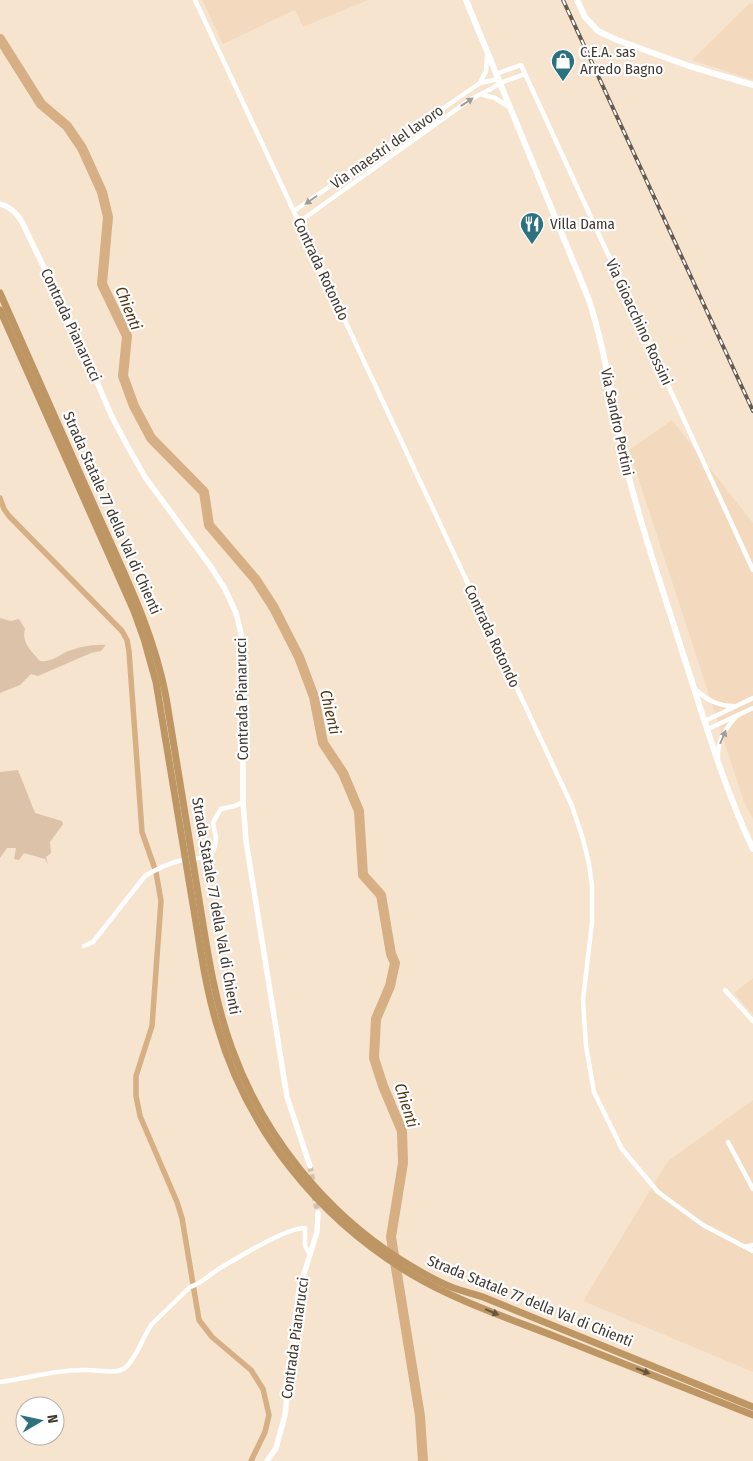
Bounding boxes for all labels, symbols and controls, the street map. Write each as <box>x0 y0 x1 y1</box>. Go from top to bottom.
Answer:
place label: C.E.A. sas Arredo Bagno <box>580 43 663 78</box>
shop icon: C.E.A. sas Arredo Bagno <box>550 48 576 82</box>
one-way arrow <box>460 97 473 107</box>
street label: Via maestri del lavoro <box>327 101 447 193</box>
one-way arrow <box>304 195 317 205</box>
restaurant icon: Villa Dama <box>519 211 545 245</box>
street label: Contrada Rotondo <box>289 215 353 323</box>
place label: Villa Dama <box>550 215 615 233</box>
street label: Via Gioacchino Rossini <box>602 256 676 388</box>
street label: Contrada Pianarucci <box>37 266 105 384</box>
water label: Chienti <box>111 284 146 333</box>
street label: Via Sandro Pertini <box>597 366 637 478</box>
street label: Strada Statale 77 della Val di Chienti <box>59 409 165 617</box>
street label: Contrada Rotondo <box>460 582 524 690</box>
street label: Contrada Pianarucci <box>232 638 252 760</box>
water label: Chienti <box>316 688 345 736</box>
one-way arrow <box>719 730 727 744</box>
street label: Strada Statale 77 della Val di Chienti <box>188 796 244 1016</box>
water label: Chienti <box>390 1081 423 1130</box>
street label: Strada Statale 77 della Val di Chienti <box>425 1251 635 1351</box>
street label: Contrada Pianarucci <box>278 1276 312 1400</box>
one-way arrow <box>485 1308 499 1316</box>
one-way arrow <box>636 1368 651 1376</box>
north arrow <box>15 1396 65 1446</box>
text: N <box>43 1414 61 1425</box>

